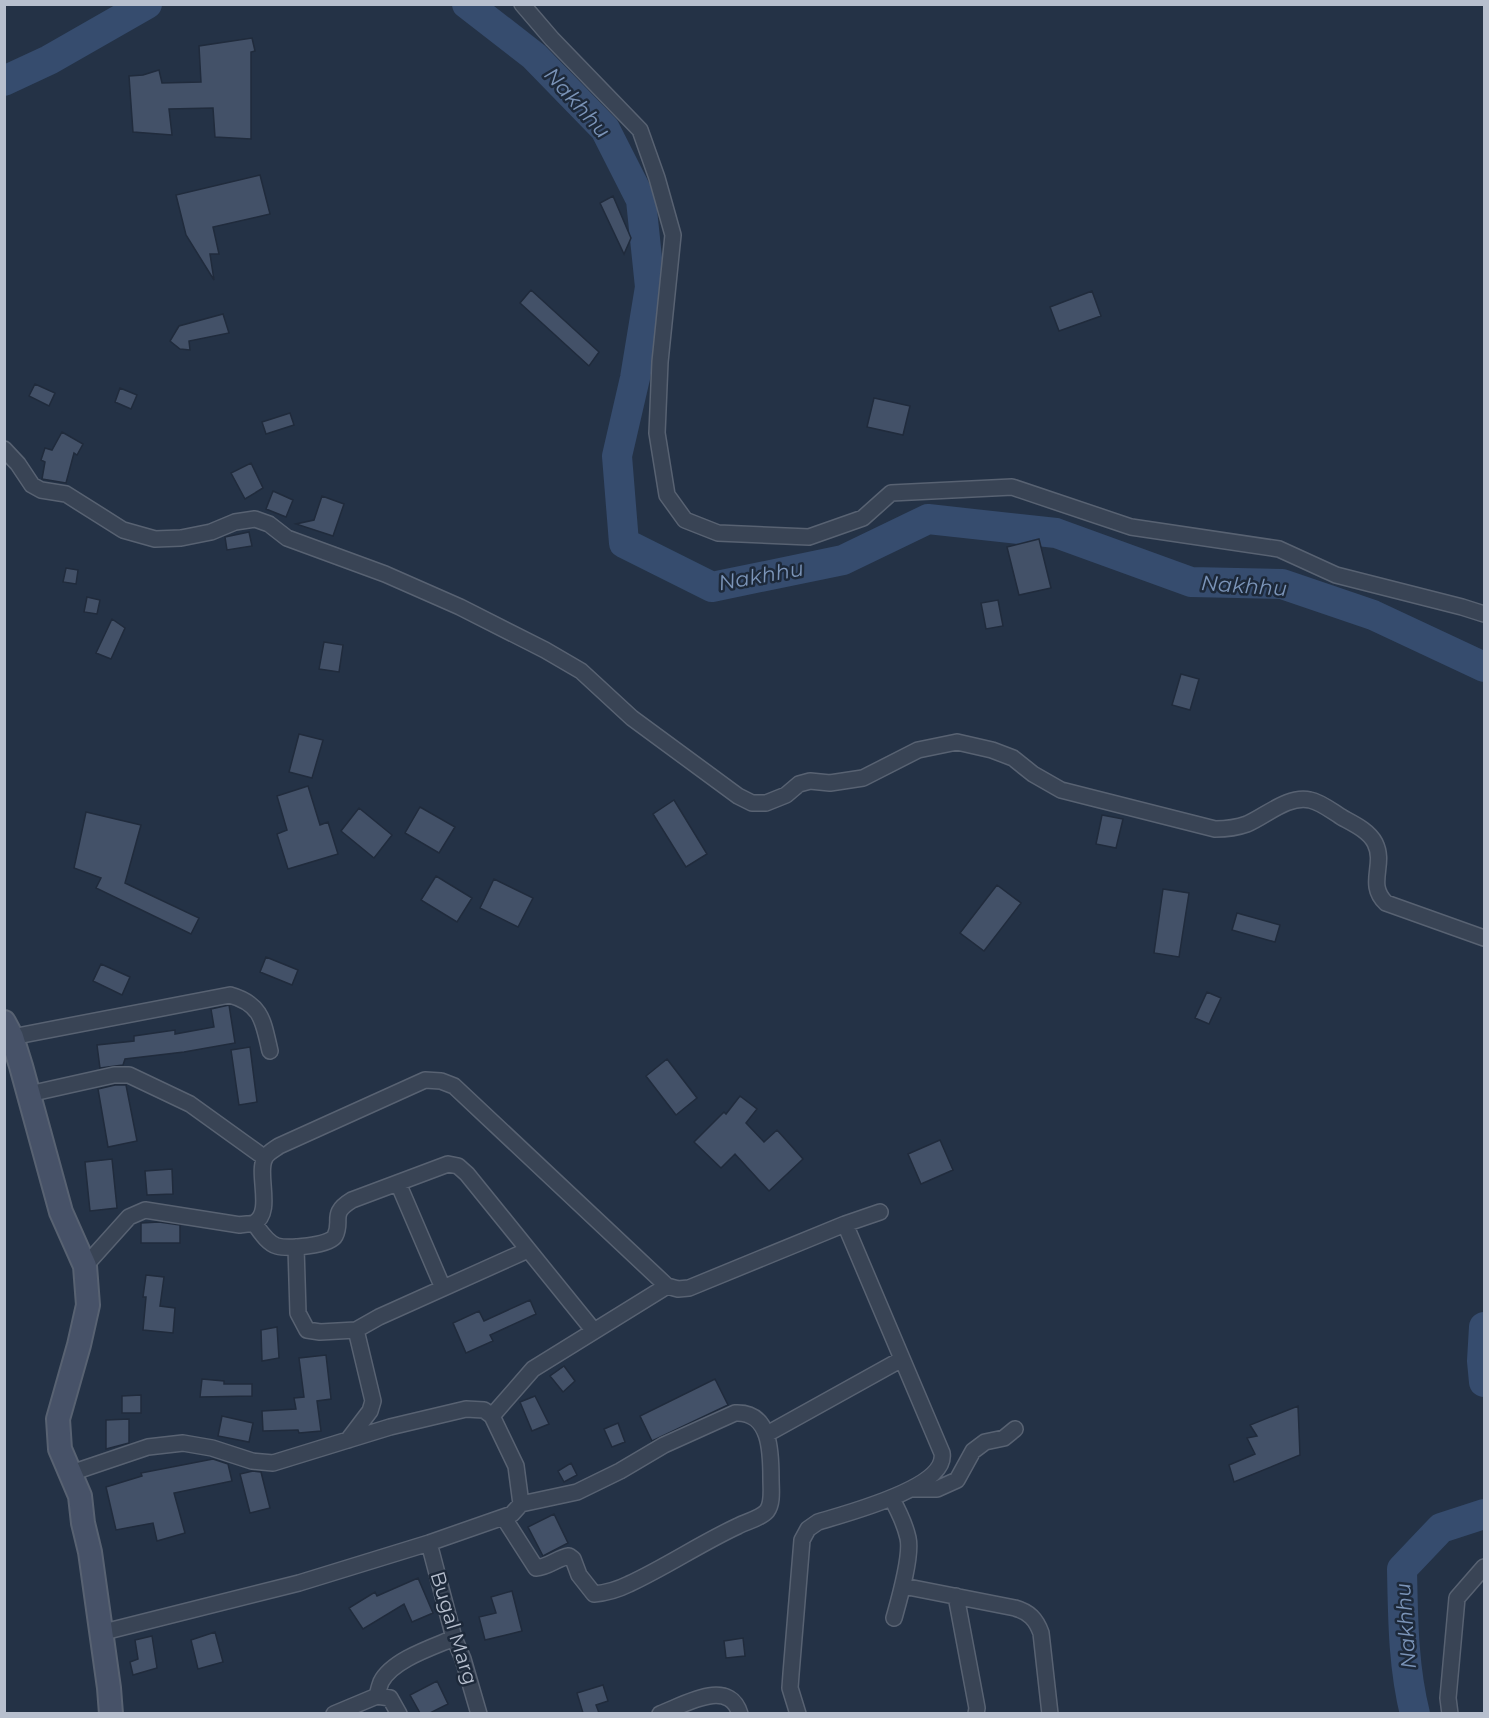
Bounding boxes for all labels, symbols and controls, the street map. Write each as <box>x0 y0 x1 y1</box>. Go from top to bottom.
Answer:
water label: Nakhhu <box>539 62 616 143</box>
water label: Nakhhu <box>716 556 806 595</box>
water label: Nakhhu <box>1200 570 1288 601</box>
street label: Bugal Marg <box>425 1569 483 1687</box>
water label: Nakhhu <box>1390 1582 1421 1670</box>

